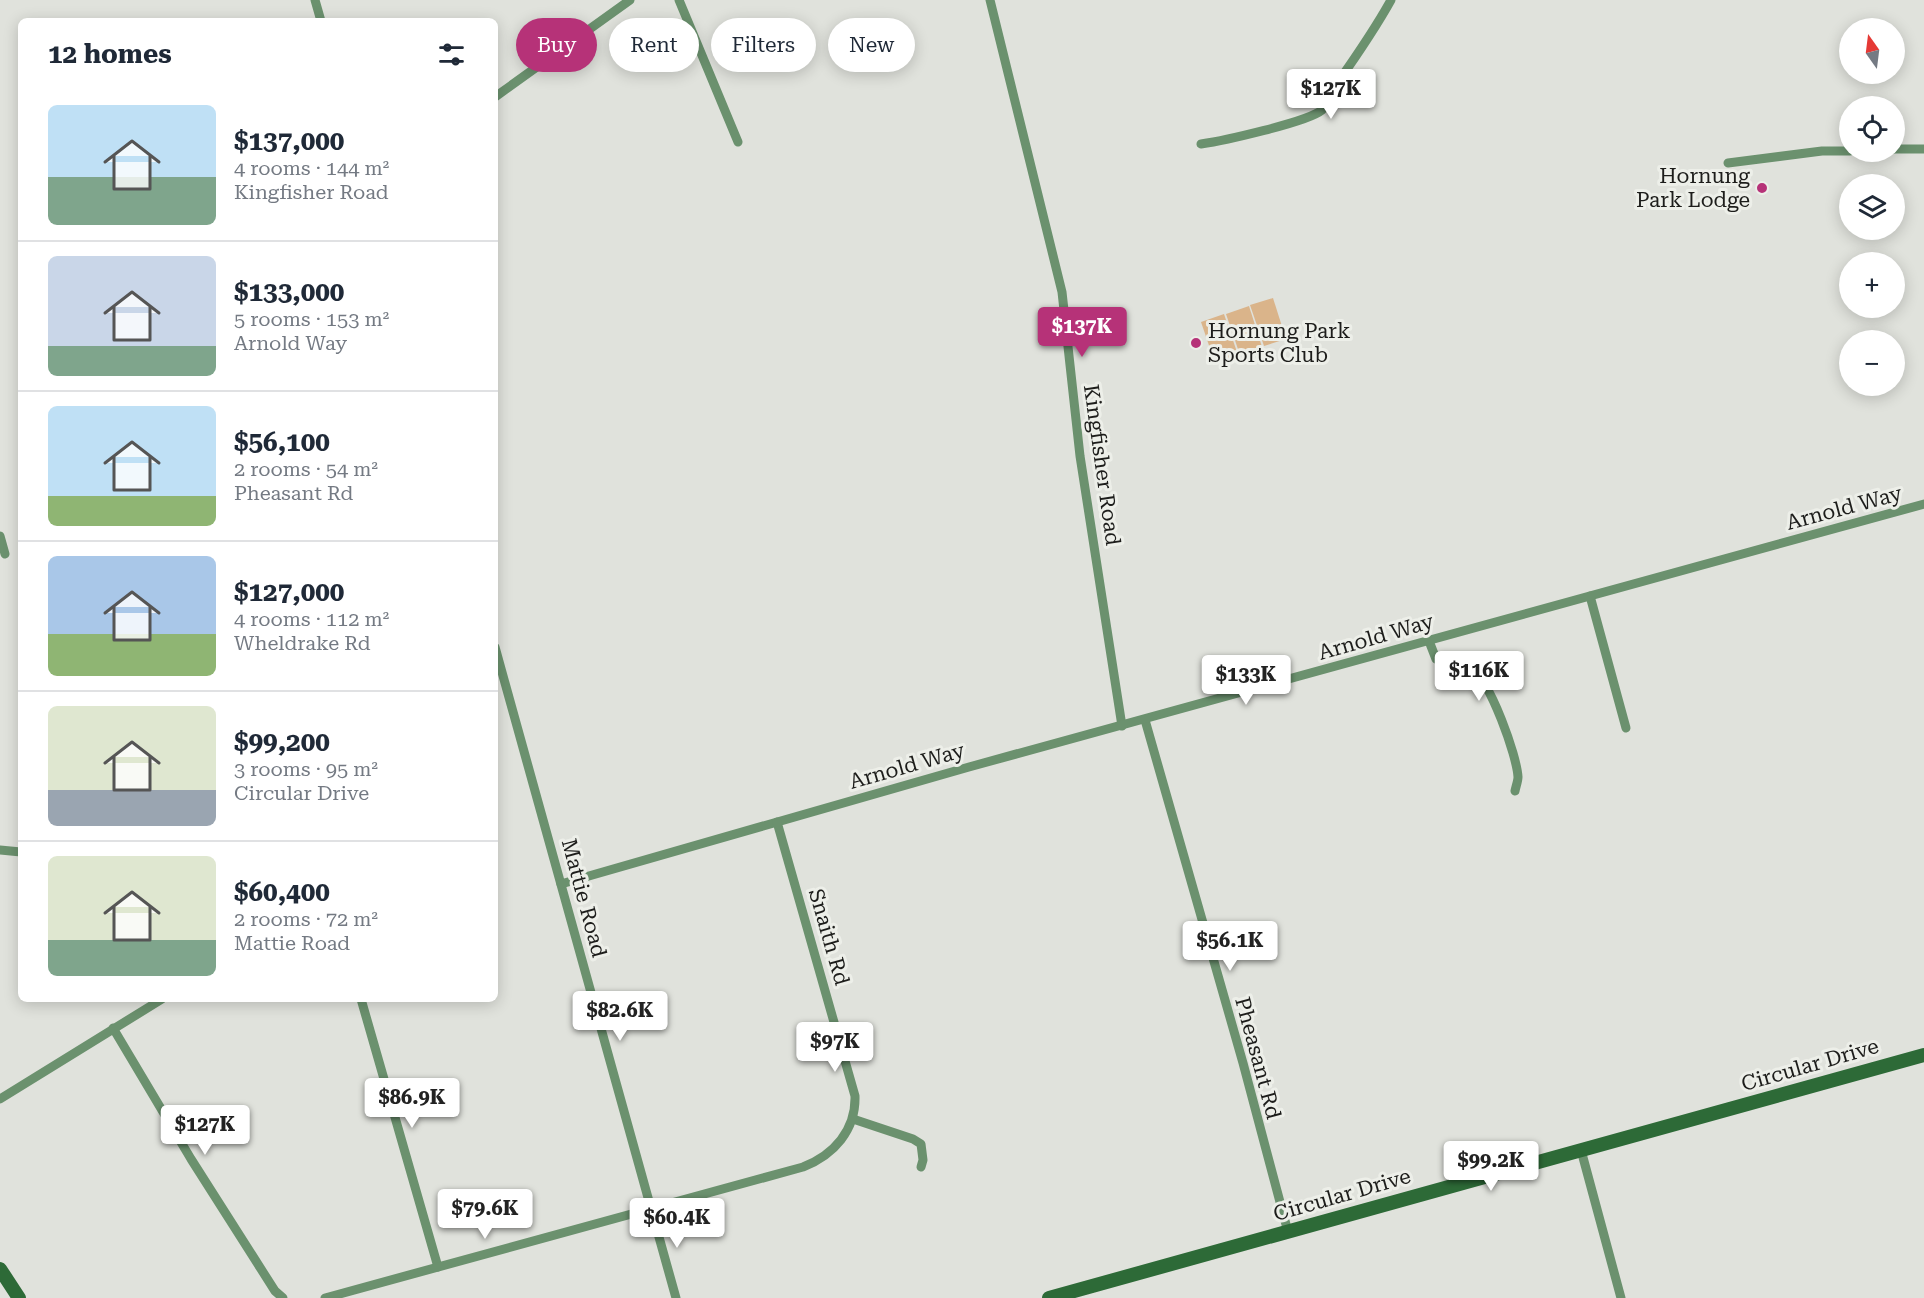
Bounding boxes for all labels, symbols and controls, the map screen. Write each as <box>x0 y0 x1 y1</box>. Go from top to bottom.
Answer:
chip: Buy <box>516 18 597 72</box>
chip: Rent <box>609 18 699 72</box>
chip: Filters <box>711 18 816 72</box>
chip: New <box>828 18 915 72</box>
north arrow <box>1839 18 1905 84</box>
map controls <box>1839 18 1905 396</box>
icon: filters <box>435 38 468 71</box>
text: 12 homes <box>48 39 172 69</box>
pin: $127K <box>1289 69 1373 120</box>
text: $127K <box>1301 76 1361 100</box>
button: locate <box>1839 96 1905 162</box>
text: $137,000 <box>234 126 344 156</box>
icon: home <box>96 129 168 201</box>
text: 4 rooms · 144 m² <box>234 156 389 180</box>
place label: Hornung Park Lodge <box>1636 164 1750 212</box>
button: layers <box>1839 174 1905 240</box>
text: Kingfisher Road <box>234 180 389 204</box>
marker: Hornung Park Lodge <box>1755 181 1769 195</box>
button: + <box>1839 252 1905 318</box>
text: $133,000 <box>234 277 344 307</box>
icon: home <box>96 280 168 352</box>
text: 5 rooms · 153 m² <box>234 307 389 331</box>
pin: $137K <box>1040 307 1124 358</box>
text: $137K <box>1052 314 1112 338</box>
place label: Hornung Park Sports Club <box>1208 319 1350 367</box>
button: − <box>1839 330 1905 396</box>
text: Arnold Way <box>234 331 347 355</box>
marker: Hornung Park Sports Club <box>1189 336 1203 350</box>
street label: Kingfisher Road <box>1079 383 1125 548</box>
text: $56,100 <box>234 427 330 457</box>
icon: home <box>96 430 168 502</box>
text: 2 rooms · 54 m² <box>234 457 378 481</box>
text: Pheasant Rd <box>234 481 353 505</box>
street label: Arnold Way <box>1784 481 1905 535</box>
text: $127,000 <box>234 577 344 607</box>
icon: home <box>96 580 168 652</box>
text: 4 rooms · 112 m² <box>234 607 389 631</box>
street label: Arnold Way <box>1316 609 1437 665</box>
text: Wheldrake Rd <box>234 631 371 655</box>
pin: $116K <box>1437 651 1521 702</box>
pin: $133K <box>1204 655 1288 706</box>
text: $116K <box>1449 658 1509 682</box>
text: $133K <box>1216 662 1276 686</box>
text: $99,200 <box>234 727 330 757</box>
icon: home <box>96 730 168 802</box>
street label: Arnold Way <box>847 738 968 794</box>
text: 3 rooms · 95 m² <box>234 757 378 781</box>
text: Circular Drive <box>234 781 369 805</box>
street label: Mattie Road <box>557 836 612 961</box>
text: $60,400 <box>234 877 330 907</box>
icon: home <box>96 880 168 952</box>
street label: Snaith Rd <box>804 886 854 988</box>
text: 2 rooms · 72 m² <box>234 907 378 931</box>
pin: $56.1K <box>1181 921 1279 972</box>
text: $56.1K <box>1197 928 1263 952</box>
text: Mattie Road <box>234 931 350 955</box>
pin: $82.6K <box>571 991 669 1042</box>
street label: Pheasant Rd <box>1230 994 1286 1122</box>
text: $82.6K <box>587 998 653 1022</box>
pin: $97K <box>799 1022 871 1073</box>
text: $97K <box>810 1029 860 1053</box>
street label: Circular Drive <box>1738 1034 1882 1096</box>
pin: $86.9K <box>363 1078 461 1129</box>
text: $86.9K <box>379 1085 445 1109</box>
pin: $127K <box>163 1105 247 1156</box>
text: $127K <box>175 1112 235 1136</box>
pin: $99.2K <box>1442 1141 1540 1192</box>
text: $99.2K <box>1458 1148 1524 1172</box>
street label: Circular Drive <box>1270 1164 1414 1226</box>
pin: $79.6K <box>436 1189 534 1240</box>
text: $79.6K <box>452 1196 518 1220</box>
pin: $60.4K <box>628 1198 726 1249</box>
text: $60.4K <box>644 1205 710 1229</box>

